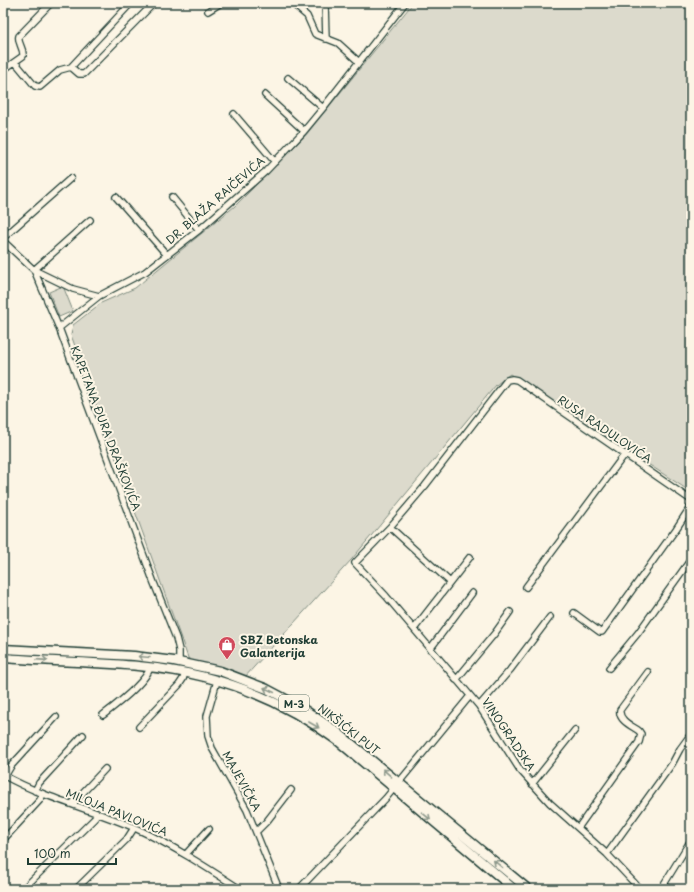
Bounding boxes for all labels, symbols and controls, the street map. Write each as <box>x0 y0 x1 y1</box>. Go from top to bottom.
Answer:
street label: DR. BLAŽA RAIČEVIĆA <box>162 152 269 248</box>
street label: KAPETANA ĐURA DRAŠKOVIĆA <box>67 343 146 513</box>
street label: RUSA RADULOVIĆA <box>554 391 656 467</box>
place label: SBZ Betonska Galanterija <box>240 631 318 661</box>
shop icon: SBZ Betonska Galanterija <box>217 635 237 660</box>
one-way arrow <box>138 654 151 661</box>
one-way arrow <box>35 657 48 664</box>
one-way arrow <box>264 686 276 693</box>
street label: VINOGRADSKA <box>478 694 540 774</box>
road number: M-3 <box>279 695 309 711</box>
street label: NIKŠIĆKI PUT <box>314 699 384 759</box>
one-way arrow <box>308 722 320 730</box>
street label: MAJEVIČKA <box>218 748 266 815</box>
one-way arrow <box>382 769 392 778</box>
street label: MILOJA PAVLOVIĆA <box>64 784 171 840</box>
one-way arrow <box>421 811 432 820</box>
scale bar <box>28 840 116 866</box>
text: 100 m <box>34 844 71 862</box>
one-way arrow <box>492 860 503 869</box>

